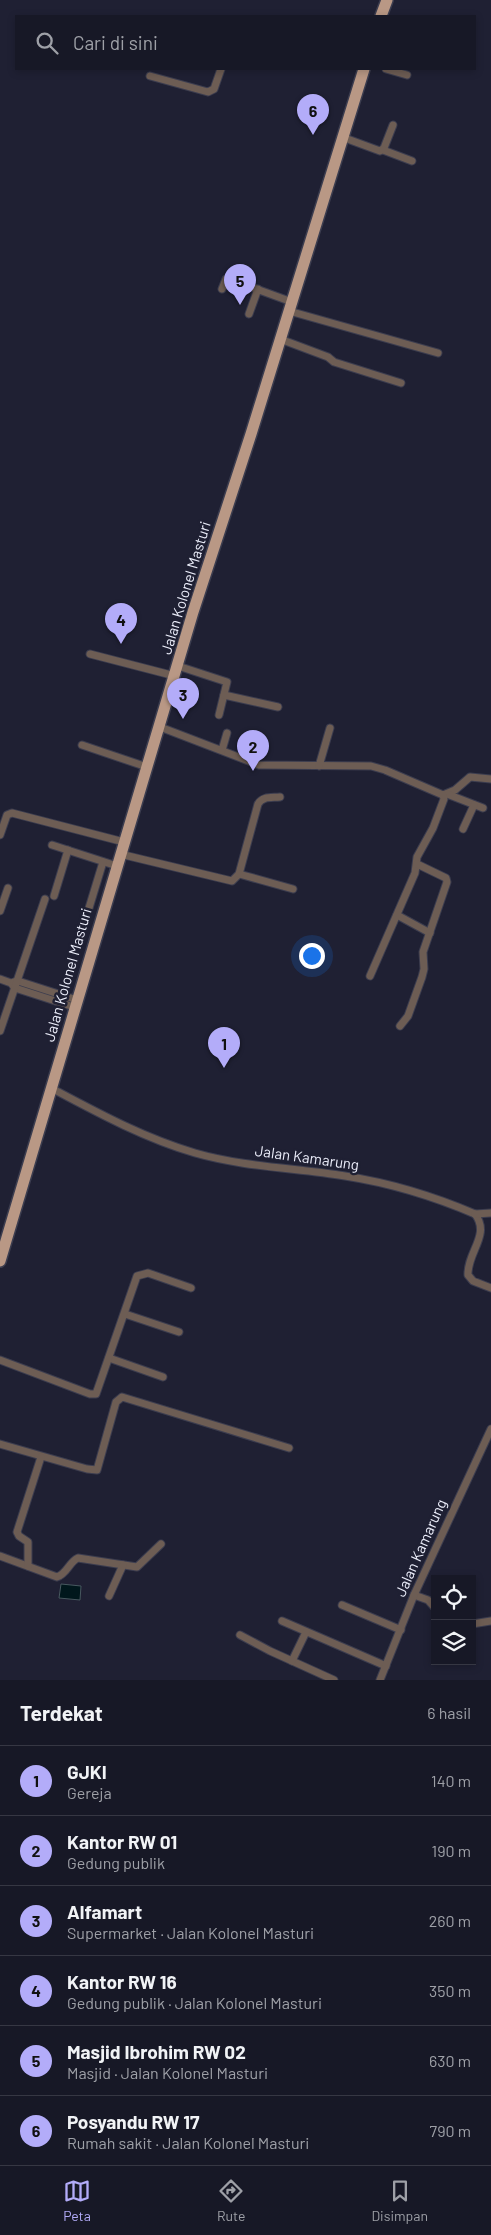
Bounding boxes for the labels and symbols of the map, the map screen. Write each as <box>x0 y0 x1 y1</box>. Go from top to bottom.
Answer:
pin: 6 <box>297 94 329 135</box>
pin: 5 <box>224 264 256 305</box>
street label: Jalan Kolonel Masturi <box>156 519 214 656</box>
pin: 4 <box>105 603 137 644</box>
pin: 3 <box>167 678 199 719</box>
pin: 2 <box>237 730 269 771</box>
street label: Jalan Kolonel Masturi <box>39 906 95 1044</box>
your location <box>299 943 325 969</box>
pin: 1 <box>208 1027 240 1068</box>
street label: Jalan Kamarung <box>254 1141 360 1173</box>
street label: Jalan Kamarung <box>391 1496 450 1599</box>

